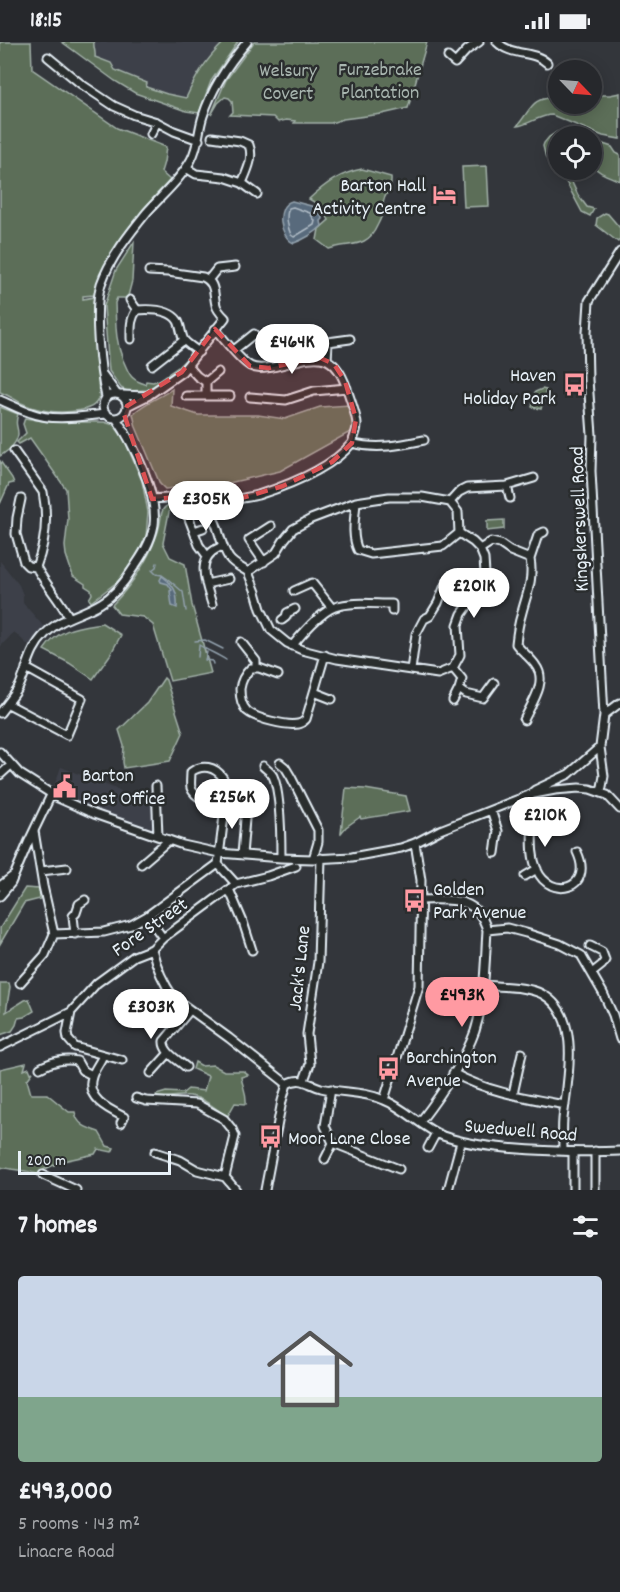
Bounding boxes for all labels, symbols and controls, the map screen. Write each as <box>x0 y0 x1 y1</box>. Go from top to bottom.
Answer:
text: 18:15 <box>30 6 62 37</box>
park label: Furzebrake Plantation <box>338 57 422 108</box>
park label: Welsury Covert <box>259 58 318 109</box>
north arrow <box>548 60 602 114</box>
map controls <box>548 60 602 180</box>
button: locate <box>548 126 602 180</box>
place label: Barton Hall Activity Centre <box>312 173 426 224</box>
hotel icon: Barton Hall Activity Centre <box>431 182 457 208</box>
pin: £464K <box>250 324 334 375</box>
text: £464K <box>269 329 315 357</box>
place label: Haven Holiday Park <box>463 363 556 414</box>
bus stop icon: Haven Holiday Park <box>561 372 587 398</box>
street label: Kingskerswell Road <box>564 446 598 592</box>
pin: £305K <box>164 481 248 532</box>
text: £305K <box>182 486 230 514</box>
pin: £201K <box>432 568 516 619</box>
text: £201K <box>452 573 496 601</box>
place label: Barton Post Office <box>82 763 166 814</box>
public building icon: Barton Post Office <box>51 773 77 799</box>
pin: £256K <box>190 779 274 830</box>
text: £256K <box>208 784 256 812</box>
pin: £210K <box>503 797 587 848</box>
text: £210K <box>523 802 567 830</box>
place label: Golden Park Avenue <box>433 877 527 928</box>
bus stop icon: Golden Park Avenue <box>402 887 428 913</box>
street label: Fore Street <box>107 892 194 965</box>
street label: Jack's Lane <box>283 924 319 1012</box>
pin: £493K <box>420 977 504 1028</box>
text: £493K <box>439 982 485 1010</box>
pin: £303K <box>109 989 193 1040</box>
text: £303K <box>127 994 175 1022</box>
place label: Barchington Avenue <box>406 1045 497 1096</box>
bus stop icon: Barchington Avenue <box>375 1055 401 1081</box>
street label: Swedwell Road <box>463 1113 578 1151</box>
bus stop icon: Moor Lane Close <box>257 1124 283 1150</box>
place label: Moor Lane Close <box>288 1126 411 1154</box>
scale bar <box>18 1148 171 1176</box>
text: 200 m <box>27 1150 66 1173</box>
text: 7 homes <box>18 1208 98 1245</box>
icon: filters <box>569 1210 602 1243</box>
icon: home <box>256 1315 364 1423</box>
text: £493,000 <box>18 1474 113 1511</box>
text: 5 rooms · 143 m² <box>18 1511 140 1539</box>
text: Linacre Road <box>18 1539 115 1567</box>

